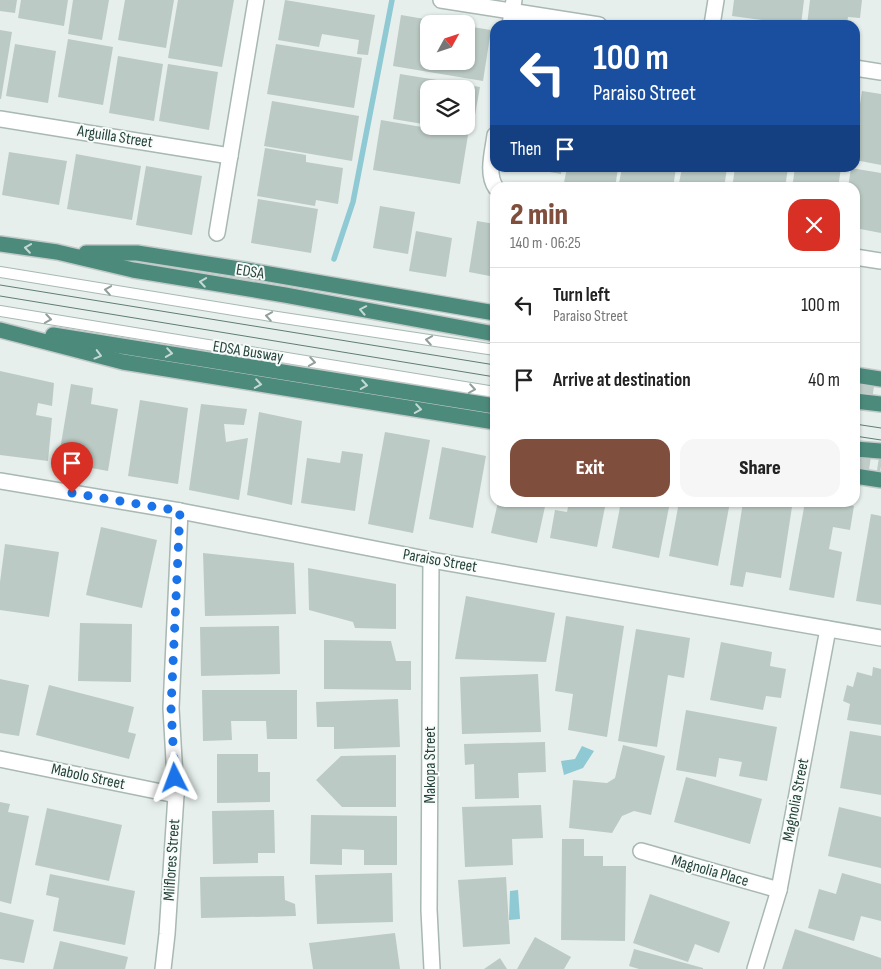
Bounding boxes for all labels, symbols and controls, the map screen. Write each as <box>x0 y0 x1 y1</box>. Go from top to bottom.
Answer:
north arrow <box>420 15 475 70</box>
map controls <box>420 15 475 135</box>
text: 100 m <box>593 37 669 80</box>
icon: left <box>510 40 575 105</box>
button: layers <box>420 80 475 135</box>
text: Paraiso Street <box>593 80 696 107</box>
street label: Arguilla Street <box>75 122 154 152</box>
icon: arrive <box>551 135 579 163</box>
text: Then <box>510 138 541 161</box>
text: 2 min <box>510 197 568 233</box>
button: close <box>788 199 840 251</box>
text: 140 m · 06:25 <box>510 234 581 253</box>
one-way arrow <box>24 243 32 254</box>
street label: EDSA <box>235 260 265 284</box>
one-way arrow <box>198 277 207 287</box>
text: Turn left <box>553 284 610 307</box>
one-way arrow <box>104 285 113 295</box>
icon: left <box>510 291 538 319</box>
text: 100 m <box>801 294 840 317</box>
one-way arrow <box>358 305 367 315</box>
text: Paraiso Street <box>553 307 628 326</box>
one-way arrow <box>264 311 273 321</box>
one-way arrow <box>44 313 52 323</box>
one-way arrow <box>425 335 433 346</box>
street label: EDSA Busway <box>211 337 285 367</box>
one-way arrow <box>165 348 174 358</box>
one-way arrow <box>93 350 102 360</box>
one-way arrow <box>308 357 316 367</box>
icon: arrive <box>510 366 538 394</box>
text: Arrive at destination <box>553 369 691 392</box>
text: 40 m <box>808 369 840 392</box>
one-way arrow <box>254 378 262 388</box>
one-way arrow <box>360 379 369 389</box>
one-way arrow <box>468 383 477 393</box>
one-way arrow <box>414 404 423 414</box>
button: Exit <box>510 439 670 497</box>
button: Share <box>680 439 840 497</box>
pin <box>51 442 93 493</box>
icon: arrive <box>58 449 86 477</box>
street label: Paraiso Street <box>401 545 479 577</box>
street label: Makopa Street <box>421 726 440 804</box>
position arrow <box>148 751 200 803</box>
street label: Magnolia Street <box>779 757 813 843</box>
street label: Mabolo Street <box>49 760 127 794</box>
street label: Milflores Street <box>160 818 184 902</box>
street label: Magnolia Place <box>669 851 751 891</box>

